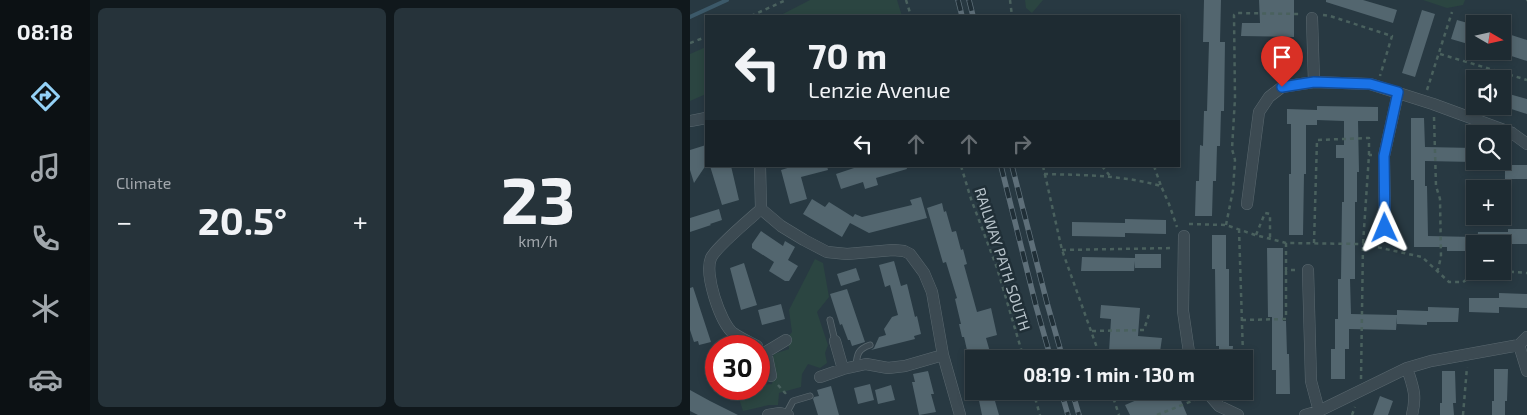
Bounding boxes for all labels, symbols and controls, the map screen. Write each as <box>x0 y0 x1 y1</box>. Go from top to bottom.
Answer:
north arrow <box>1466 15 1511 60</box>
map controls <box>1466 15 1511 280</box>
text: 08:18 <box>17 18 73 44</box>
text: 70 m <box>808 34 887 76</box>
icon: left <box>725 35 790 100</box>
pin <box>1261 36 1303 87</box>
icon: arrive <box>1268 43 1296 71</box>
button: sound <box>1466 70 1511 115</box>
text: Lenzie Avenue <box>808 76 950 102</box>
icon: directions <box>28 79 63 114</box>
button: search <box>1466 125 1511 170</box>
icon: left <box>849 130 877 158</box>
icon: ahead <box>902 130 930 158</box>
icon: ahead <box>955 130 983 158</box>
icon: right <box>1008 130 1036 158</box>
icon: music <box>28 150 63 185</box>
text: 23 <box>501 159 575 237</box>
text: Climate <box>116 173 171 192</box>
button: + <box>1466 180 1511 225</box>
street label: RAILWAY PATH SOUTH <box>971 185 1035 333</box>
text: 20.5° <box>198 197 287 243</box>
position arrow <box>1358 201 1410 253</box>
text: − <box>116 204 132 238</box>
text: + <box>353 204 368 238</box>
icon: phone <box>28 221 63 256</box>
text: km/h <box>518 231 558 250</box>
button: − <box>1466 235 1511 280</box>
icon: climate <box>28 291 63 326</box>
speed limit sign: 30 <box>705 335 770 400</box>
icon: car <box>28 362 63 397</box>
text: 08:19 · 1 min · 130 m <box>1023 363 1195 386</box>

